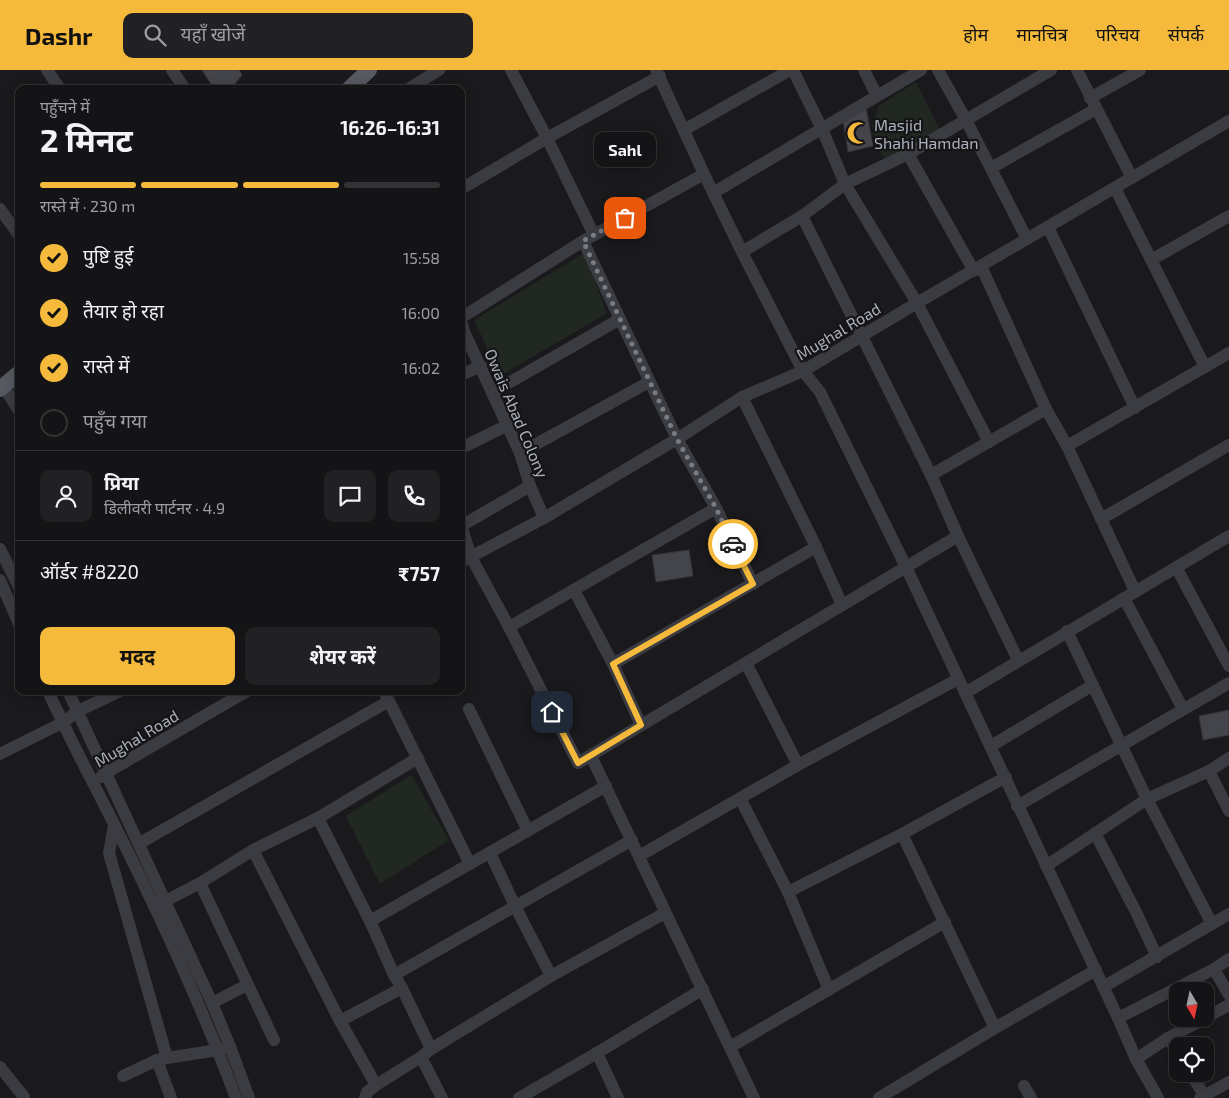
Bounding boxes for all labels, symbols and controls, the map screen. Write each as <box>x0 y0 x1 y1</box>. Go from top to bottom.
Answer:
search box <box>123 13 473 58</box>
text: Dashr <box>25 21 93 50</box>
icon: search <box>141 21 169 49</box>
text: यहाँ खोजें <box>181 22 245 45</box>
text: होम <box>963 23 988 45</box>
text: मानचित्र <box>1016 23 1068 45</box>
text: परिचय <box>1096 23 1140 45</box>
text: संपर्क <box>1168 23 1204 45</box>
text: पहुँचने में <box>40 97 90 116</box>
place label: Masjid Shahi Hamdan <box>874 115 979 152</box>
text: 16:26–16:31 <box>340 116 440 139</box>
text: 2 मिनट <box>40 120 133 158</box>
mosque icon: Masjid Shahi Hamdan <box>845 120 871 146</box>
callout: Sahl <box>594 133 656 168</box>
text: Sahl <box>608 140 642 159</box>
text: रास्ते में · 230 m <box>40 196 135 215</box>
pin <box>604 197 646 239</box>
icon: bag <box>611 204 639 232</box>
icon: check <box>40 244 68 272</box>
text: पुष्टि हुई <box>83 244 133 267</box>
text: 15:58 <box>403 248 440 267</box>
street label: Mughal Road <box>792 298 884 364</box>
icon: check <box>40 299 68 327</box>
text: तैयार हो रहा <box>83 299 164 322</box>
text: 16:00 <box>401 303 440 322</box>
street label: Owais Abad Colony <box>481 346 553 481</box>
icon: check <box>40 354 68 382</box>
text: रास्ते में <box>83 354 130 377</box>
text: 16:02 <box>402 358 440 377</box>
text: पहुँच गया <box>83 409 147 432</box>
button: person <box>40 470 92 522</box>
button: chat <box>324 470 376 522</box>
button: phone <box>388 470 440 522</box>
text: प्रिया <box>104 471 139 494</box>
text: डिलीवरी पार्टनर · 4.9 <box>104 498 225 517</box>
courier <box>708 519 758 569</box>
icon: car <box>719 530 747 558</box>
text: ऑर्डर #8220 <box>40 560 139 583</box>
text: ₹757 <box>398 562 440 585</box>
button: मदद <box>40 627 235 685</box>
button: शेयर करें <box>245 627 440 685</box>
pin <box>531 691 573 733</box>
icon: home <box>538 698 566 726</box>
street label: Mughal Road <box>90 705 182 771</box>
north arrow <box>1169 982 1214 1028</box>
map controls <box>1169 982 1214 1082</box>
button: locate <box>1169 1037 1214 1082</box>

